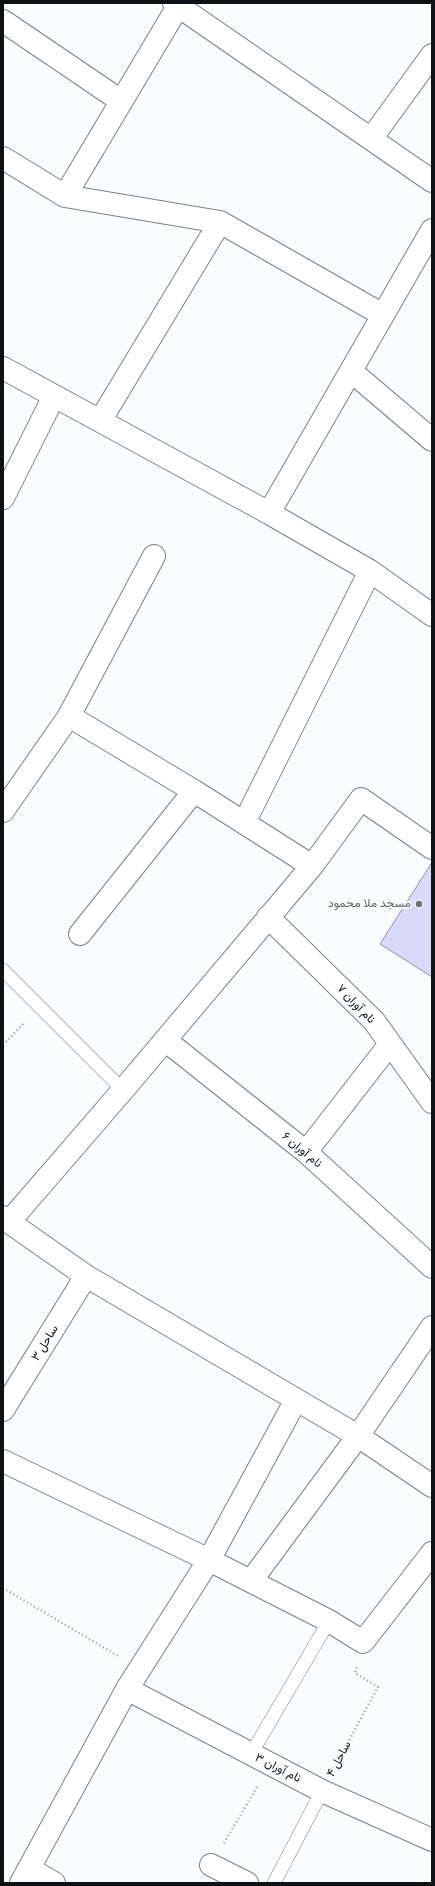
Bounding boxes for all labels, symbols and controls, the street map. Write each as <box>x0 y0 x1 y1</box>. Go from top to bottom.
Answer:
place label: مسجد ملا محمود <box>328 897 411 911</box>
marker: مسجد ملا محمود <box>414 899 424 909</box>
street label: نام آوران ۷ <box>334 981 378 1027</box>
street label: نام آوران ۶ <box>279 1129 325 1171</box>
street label: ساحل ۳ <box>28 1322 62 1364</box>
street label: ساحل ۴ <box>324 1739 354 1779</box>
street label: نام آوران ۳ <box>253 1750 303 1786</box>

